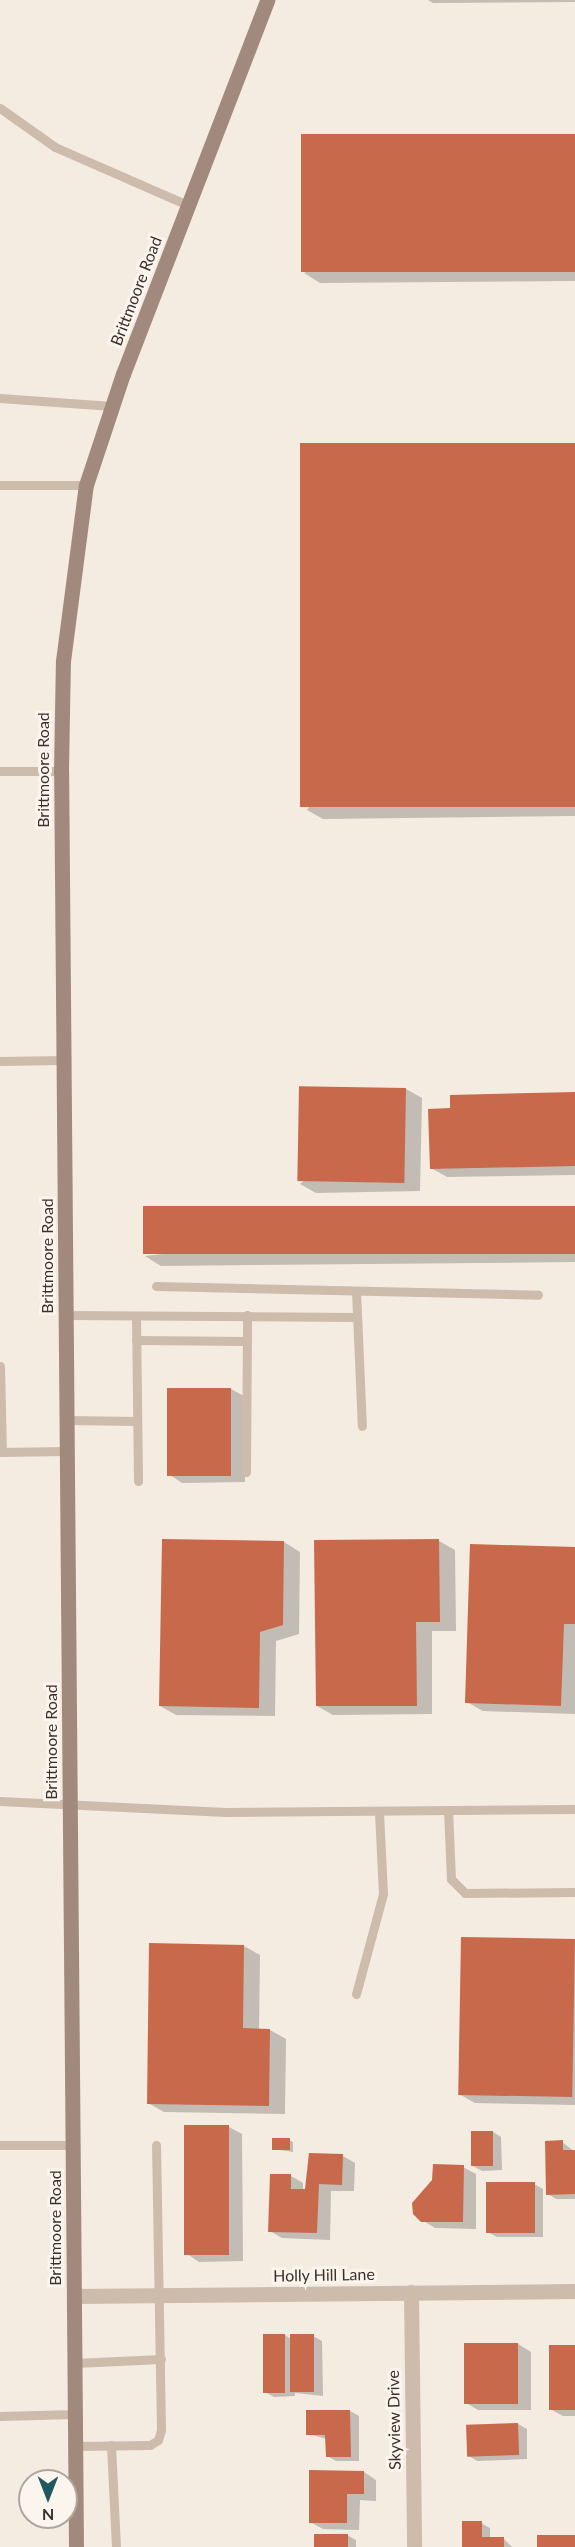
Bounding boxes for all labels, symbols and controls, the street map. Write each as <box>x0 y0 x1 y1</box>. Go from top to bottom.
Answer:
street label: Brittmoore Road <box>106 234 166 348</box>
street label: Brittmoore Road <box>33 712 53 828</box>
street label: Brittmoore Road <box>37 1198 57 1314</box>
street label: Brittmoore Road <box>41 1684 61 1800</box>
street label: Brittmoore Road <box>45 2170 65 2286</box>
street label: Holly Hill Lane <box>273 2265 375 2285</box>
street label: Skyview Drive <box>384 2370 404 2470</box>
north arrow <box>18 2469 78 2529</box>
text: N <box>42 2506 54 2525</box>

